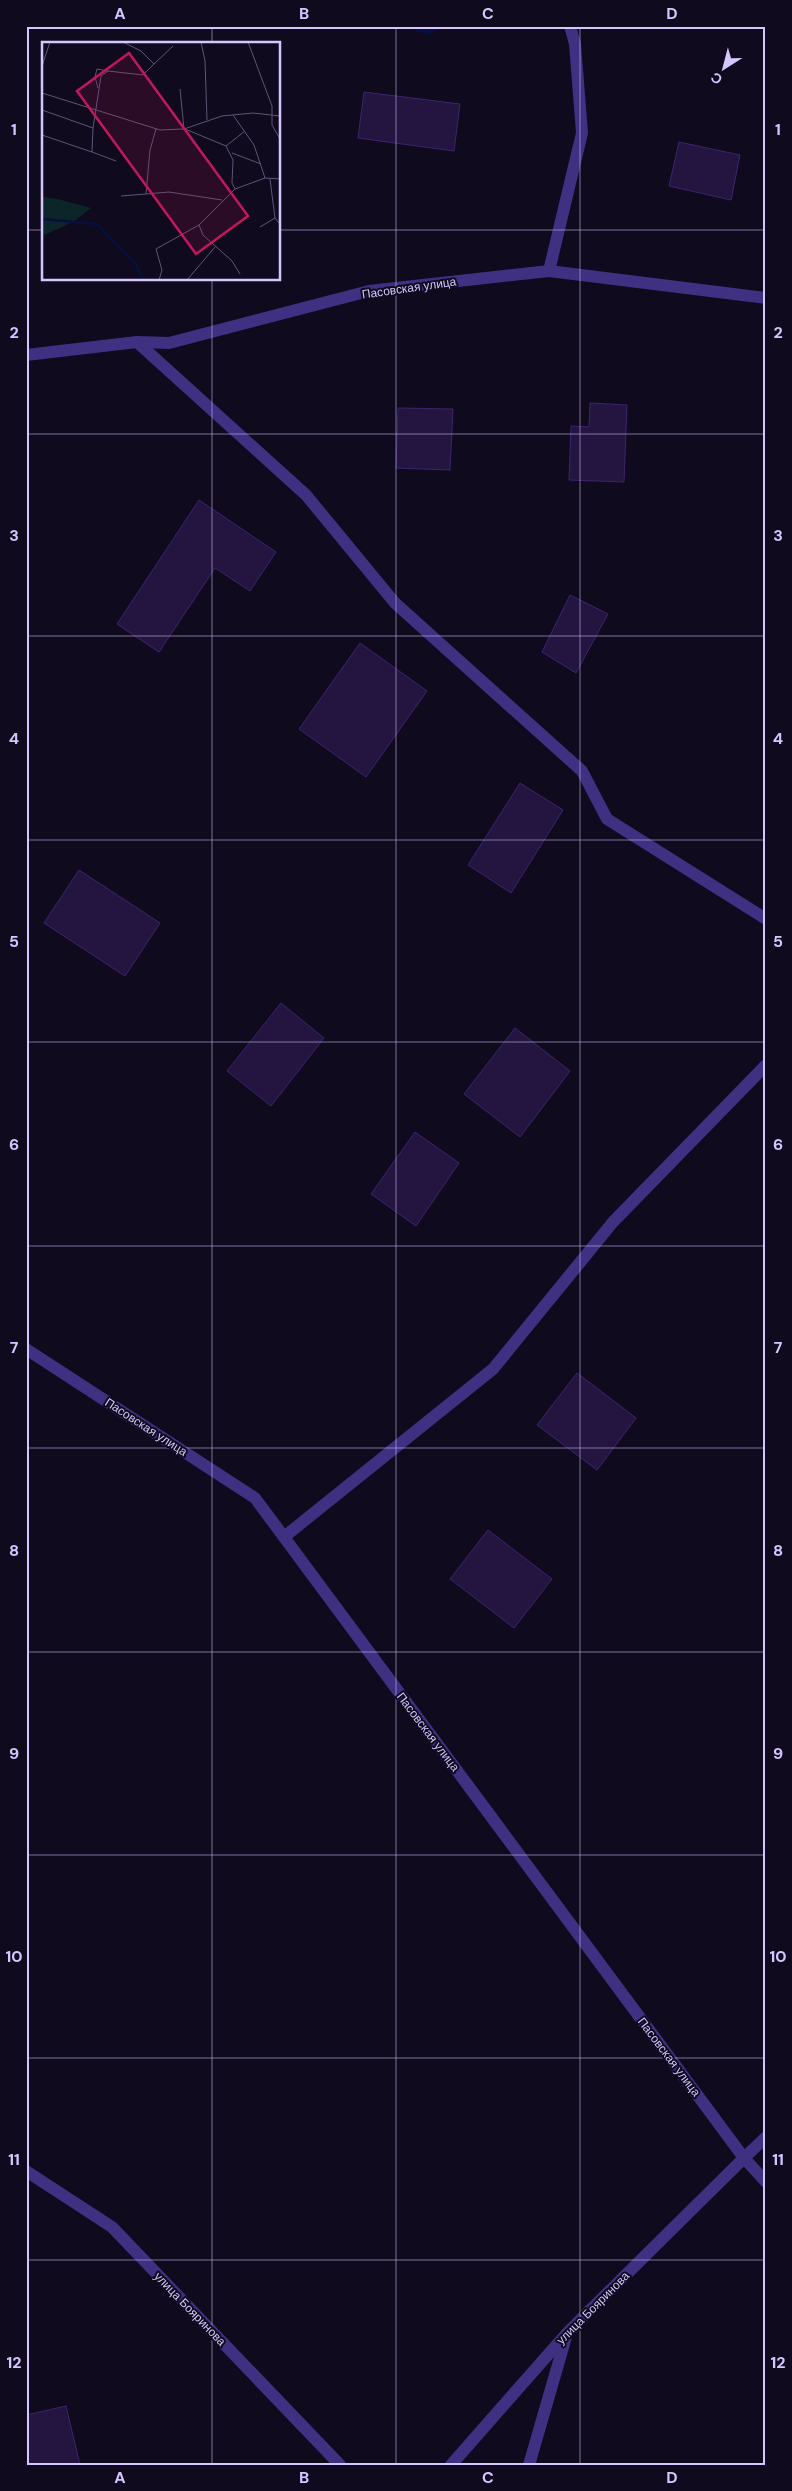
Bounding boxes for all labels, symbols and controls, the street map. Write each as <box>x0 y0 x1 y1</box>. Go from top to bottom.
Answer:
text: A <box>114 3 126 24</box>
text: B <box>299 3 309 24</box>
text: C <box>482 3 494 24</box>
text: D <box>666 3 678 24</box>
inset map <box>42 42 280 280</box>
north arrow <box>700 42 750 92</box>
text: С <box>707 68 726 89</box>
text: 1 <box>11 119 17 140</box>
text: 1 <box>775 119 781 140</box>
street label: Пасовская улица <box>361 273 458 303</box>
text: 2 <box>9 322 19 343</box>
text: 2 <box>773 322 783 343</box>
text: 3 <box>9 525 19 546</box>
text: 3 <box>773 525 783 546</box>
text: 4 <box>9 728 19 749</box>
text: 4 <box>773 728 783 749</box>
text: 5 <box>9 931 19 952</box>
text: 5 <box>773 931 783 952</box>
text: 6 <box>9 1134 19 1155</box>
text: 6 <box>773 1134 783 1155</box>
text: 7 <box>10 1337 19 1358</box>
text: 7 <box>774 1337 783 1358</box>
street label: Пасовская улица <box>102 1394 191 1460</box>
text: 8 <box>9 1540 19 1561</box>
text: 8 <box>773 1540 783 1561</box>
street label: Пасовская улица <box>393 1689 463 1775</box>
text: 9 <box>9 1743 19 1764</box>
text: 9 <box>773 1743 783 1764</box>
text: 10 <box>5 1946 23 1967</box>
text: 10 <box>769 1946 787 1967</box>
street label: Пасовская улица <box>634 2014 704 2100</box>
text: 11 <box>8 2149 20 2170</box>
text: 11 <box>772 2149 784 2170</box>
street label: улица Бояринова <box>553 2268 633 2348</box>
street label: улица Бояринова <box>151 2269 230 2350</box>
text: 12 <box>6 2352 22 2373</box>
text: 12 <box>770 2352 786 2373</box>
text: A <box>114 2467 126 2488</box>
text: B <box>299 2467 309 2488</box>
text: C <box>482 2467 494 2488</box>
text: D <box>666 2467 678 2488</box>

